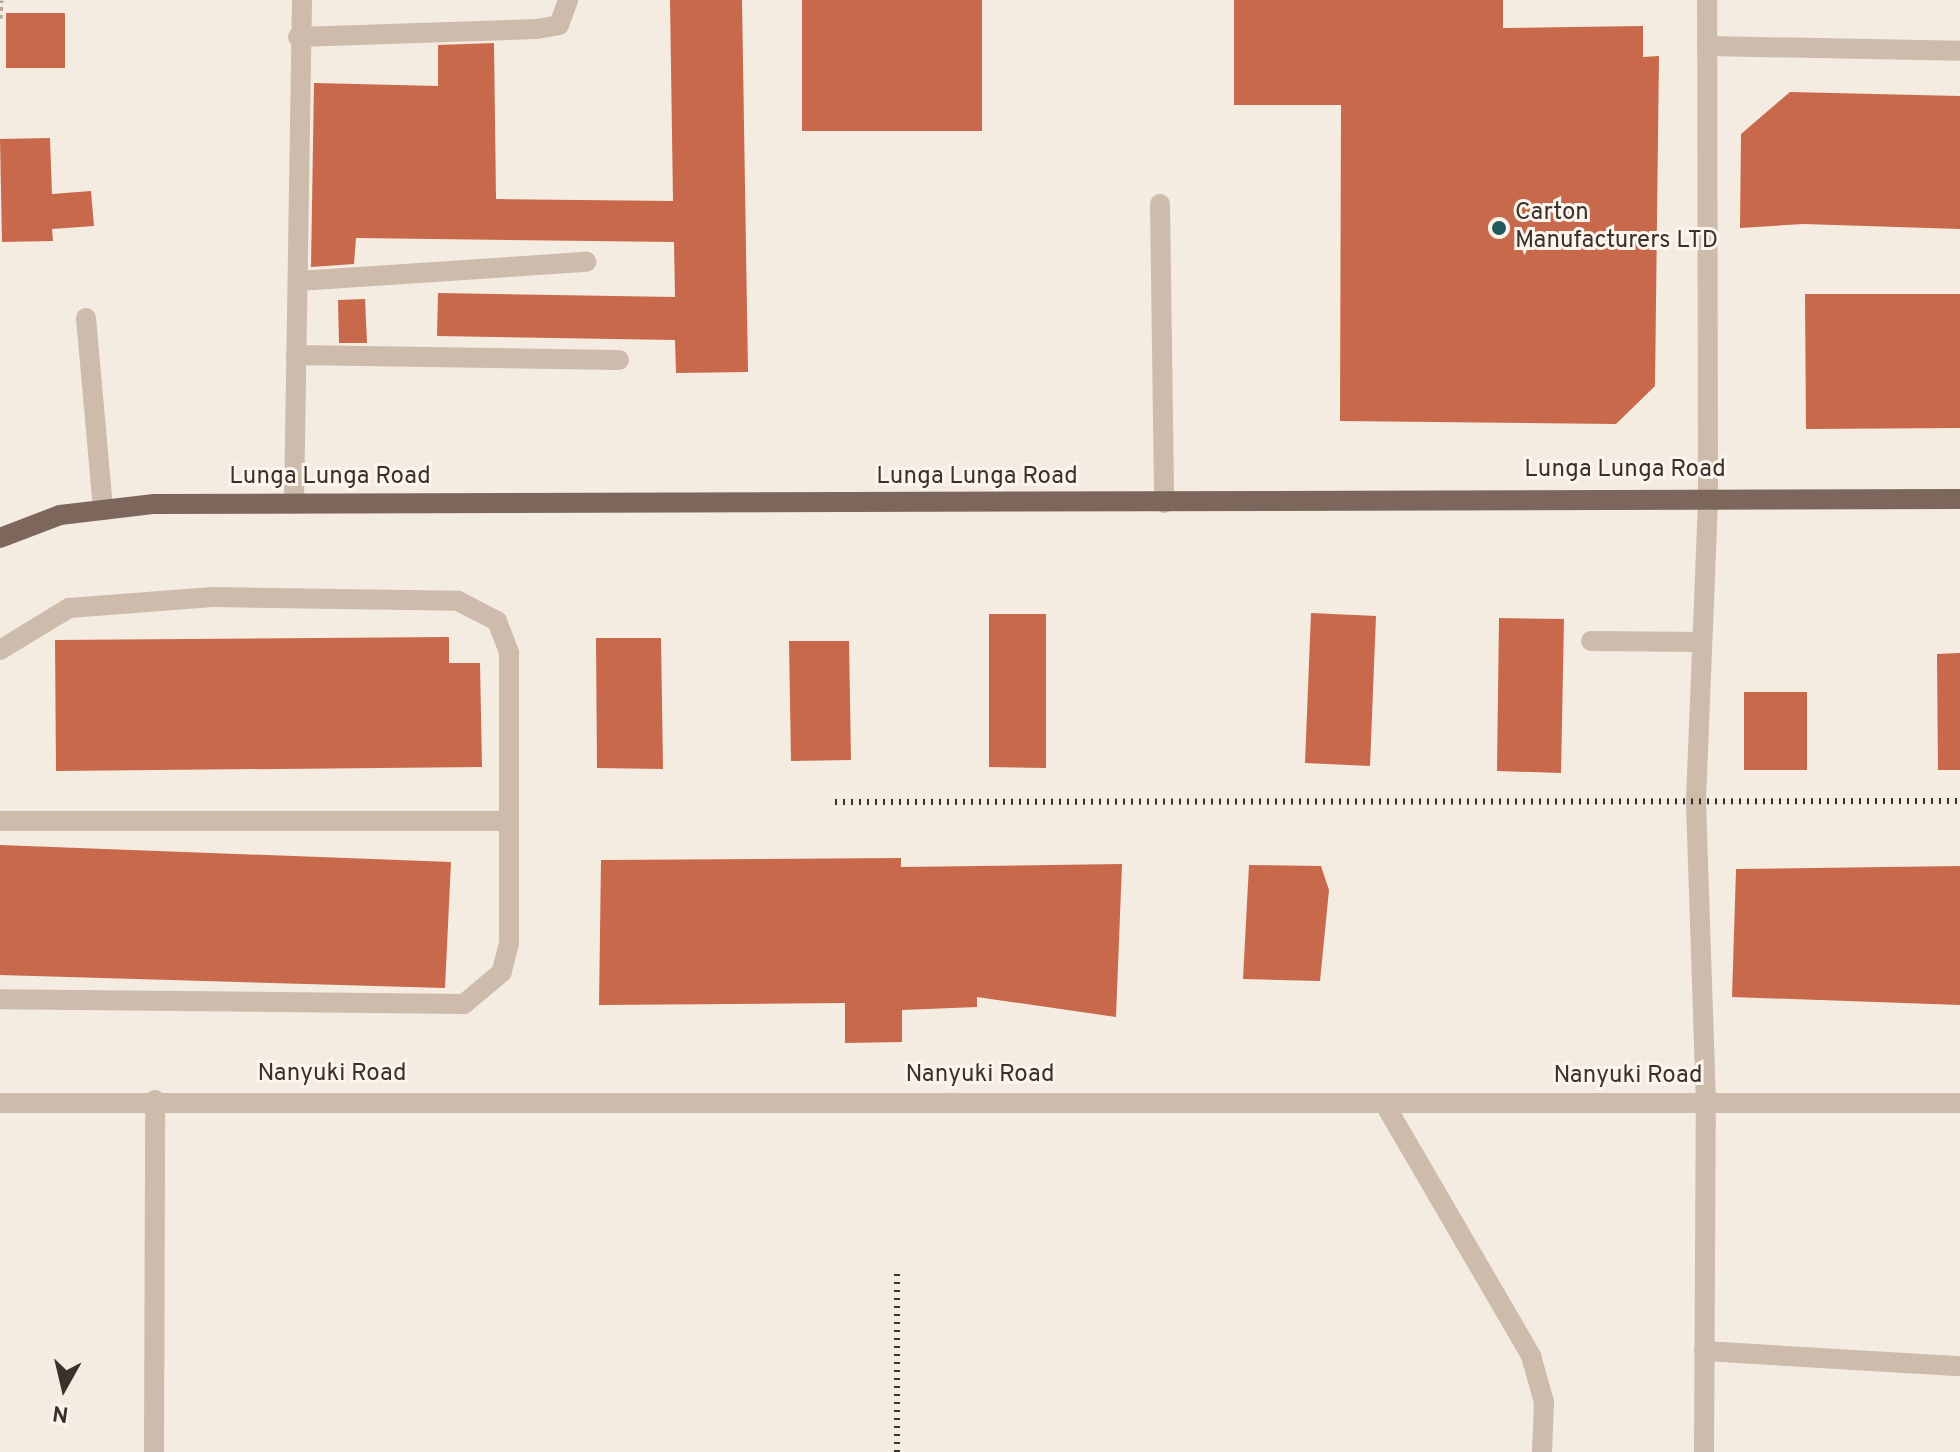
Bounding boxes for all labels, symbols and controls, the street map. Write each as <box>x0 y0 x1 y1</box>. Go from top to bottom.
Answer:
place label: Carton Manufacturers LTD <box>1515 200 1718 256</box>
marker: Carton Manufacturers LTD <box>1490 219 1508 237</box>
street label: Lunga Lunga Road <box>1524 457 1726 485</box>
street label: Lunga Lunga Road <box>229 464 431 492</box>
street label: Lunga Lunga Road <box>876 464 1078 492</box>
street label: Nanyuki Road <box>258 1061 406 1089</box>
street label: Nanyuki Road <box>906 1062 1054 1090</box>
street label: Nanyuki Road <box>1554 1063 1702 1091</box>
north arrow <box>24 1348 104 1428</box>
text: N <box>51 1398 70 1427</box>

